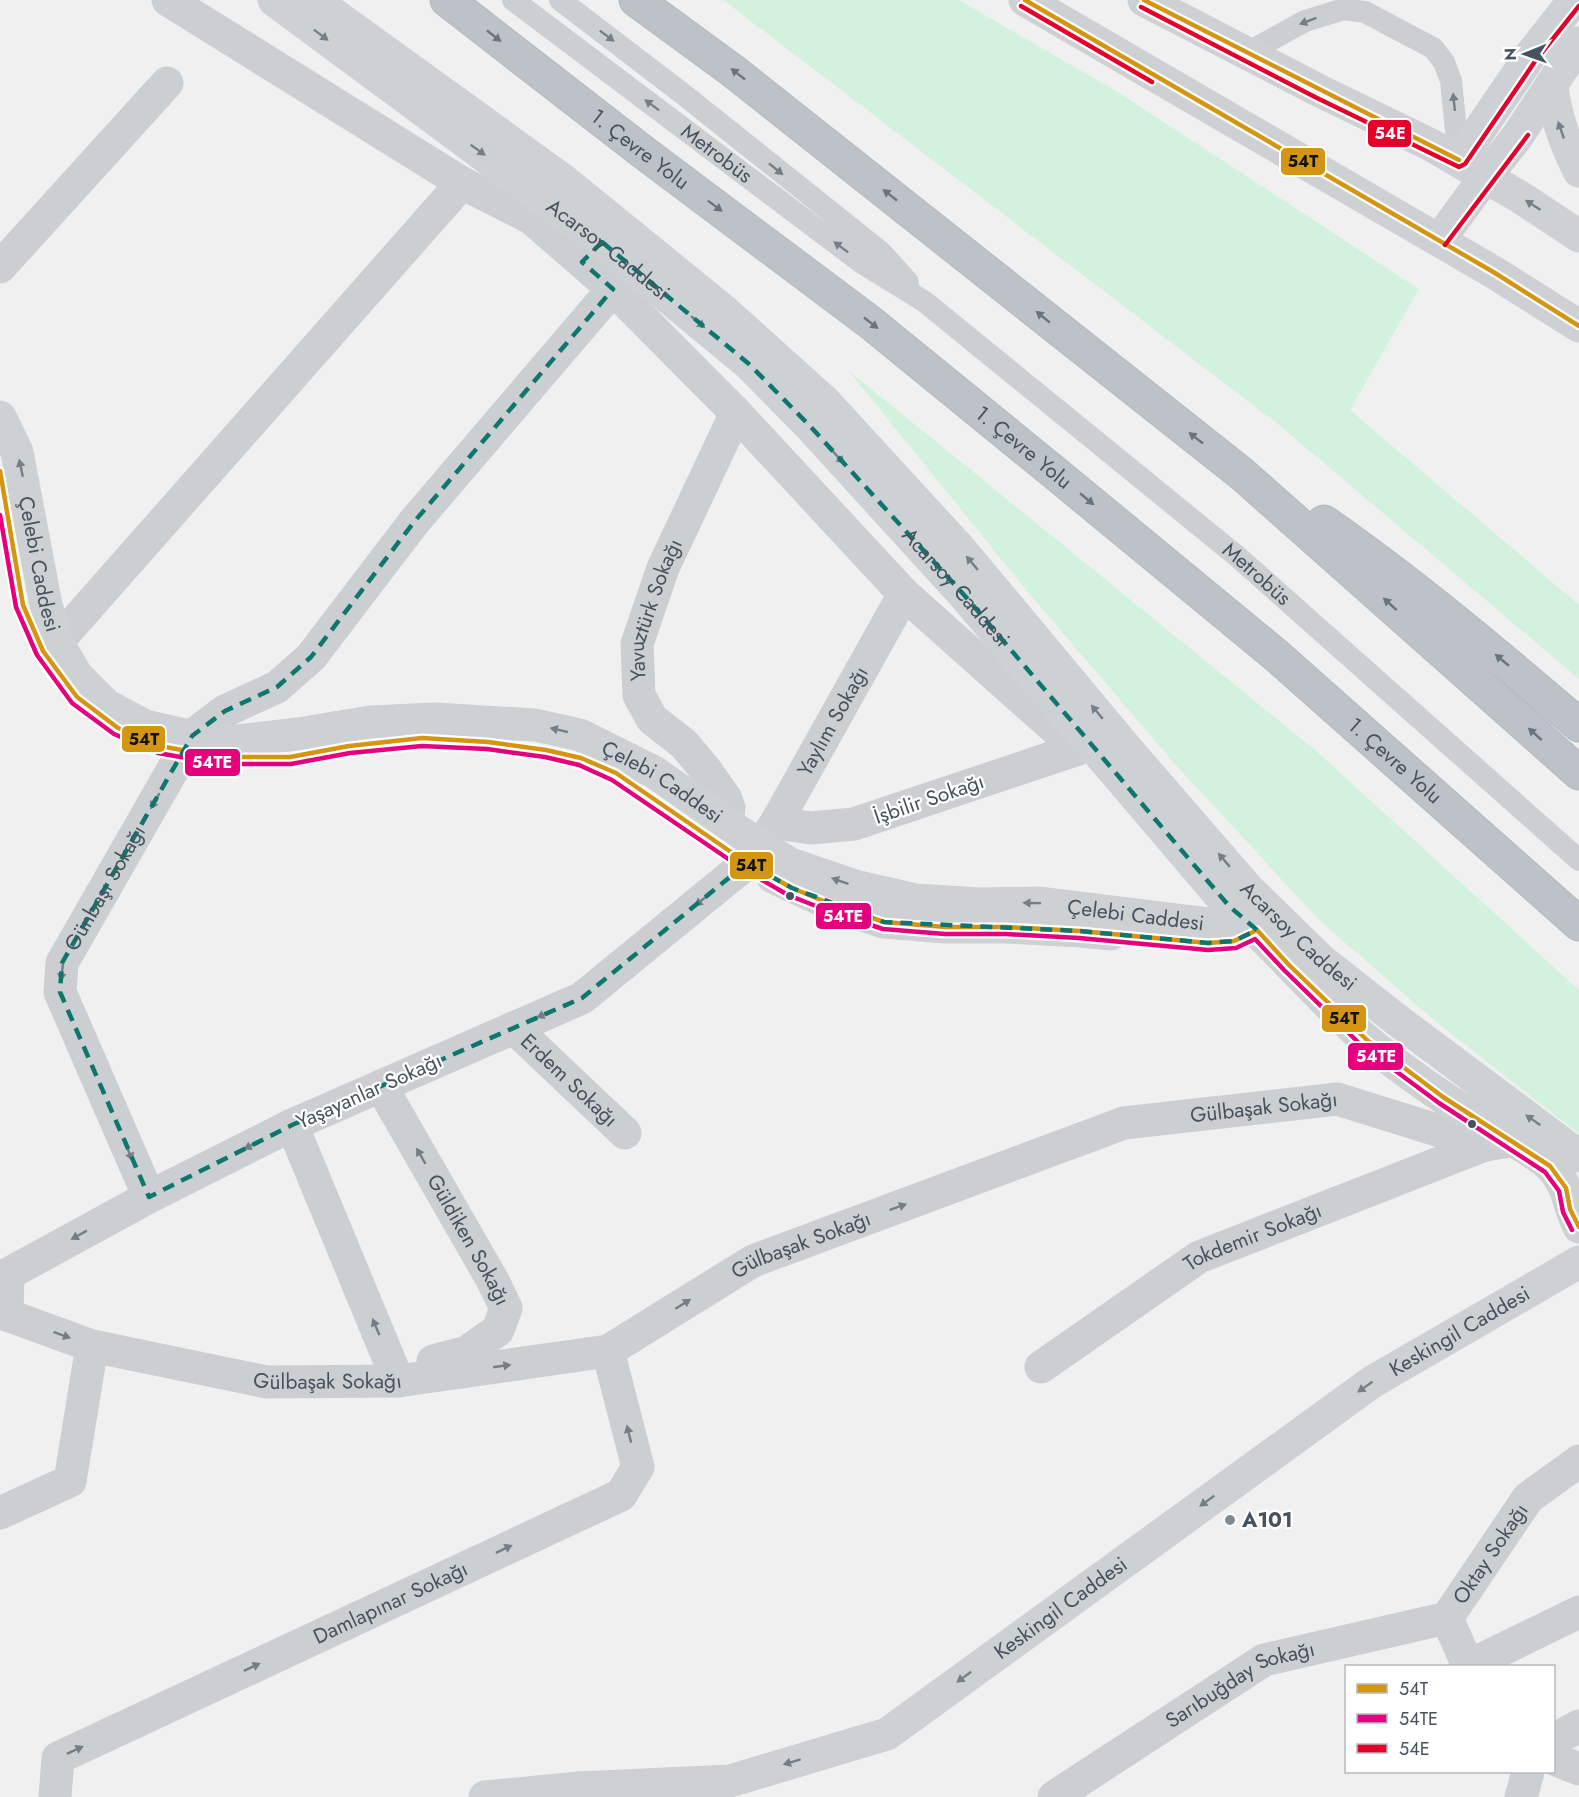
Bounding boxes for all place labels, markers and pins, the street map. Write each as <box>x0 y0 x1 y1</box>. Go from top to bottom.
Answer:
unlabelled marker <box>784 890 796 902</box>
unlabelled marker <box>1466 1118 1478 1130</box>
place label: A101 <box>1241 1505 1293 1535</box>
marker: A101 <box>1223 1513 1237 1527</box>

